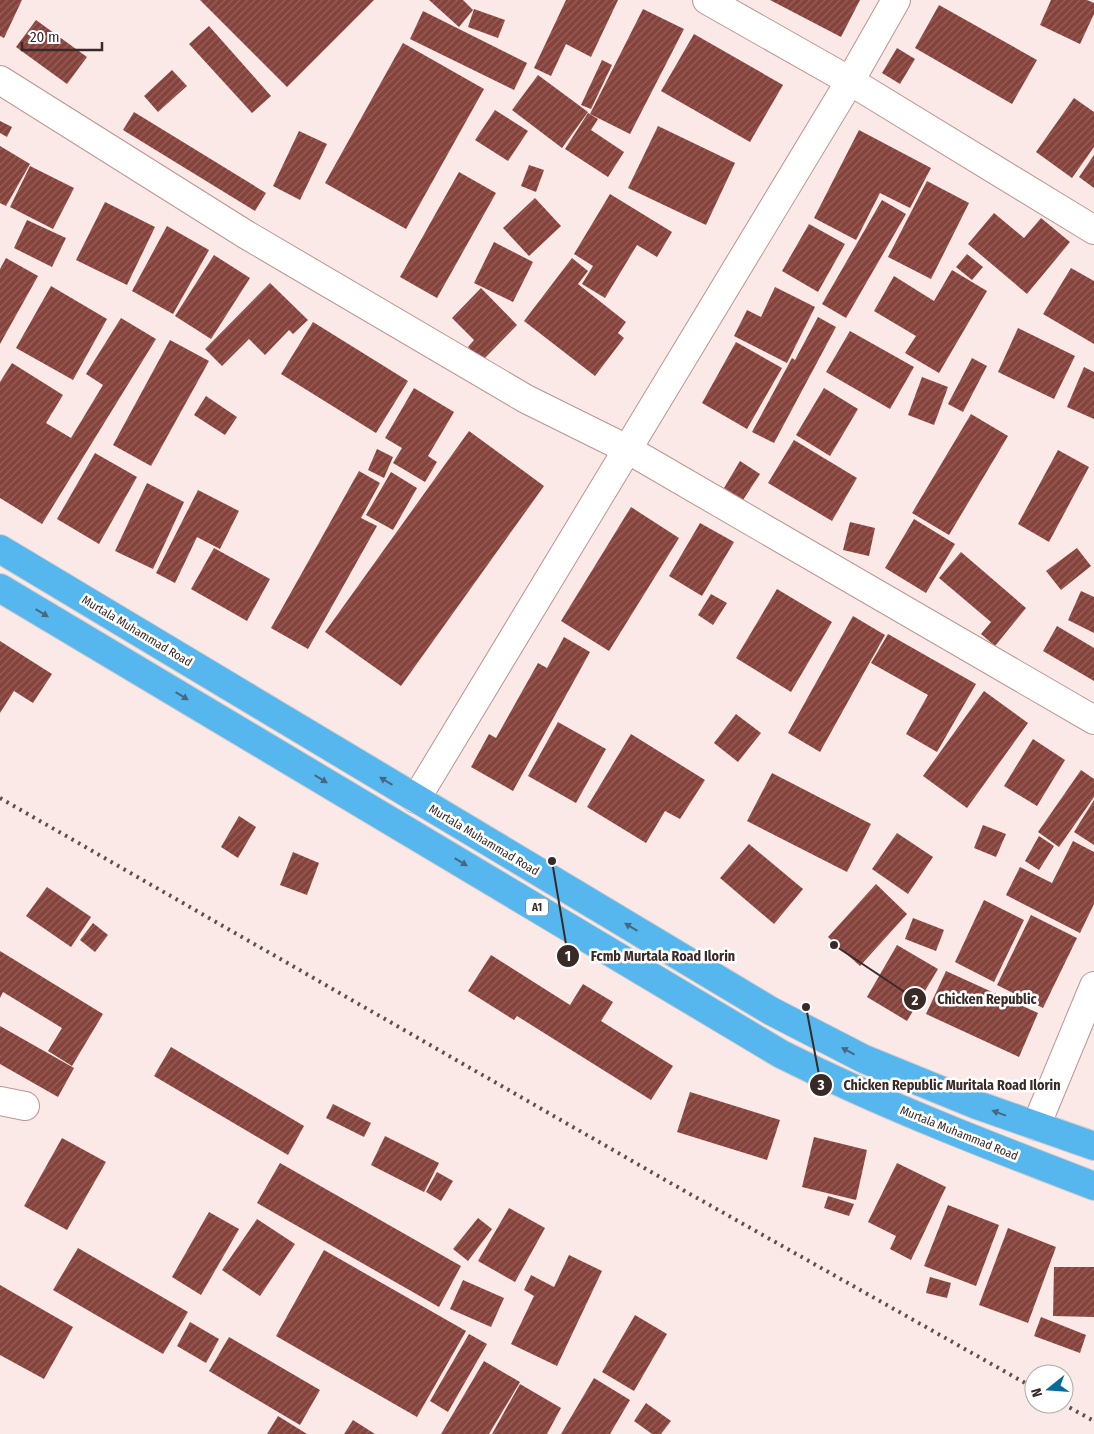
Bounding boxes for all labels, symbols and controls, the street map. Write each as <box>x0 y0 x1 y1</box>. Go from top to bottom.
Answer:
scale bar <box>22 20 102 52</box>
text: 20 m <box>30 28 60 46</box>
street label: Murtala Muhammad Road <box>79 593 195 669</box>
one-way arrow <box>35 608 48 617</box>
one-way arrow <box>175 691 188 700</box>
one-way arrow <box>315 774 328 783</box>
one-way arrow <box>380 777 393 786</box>
street label: Murtala Muhammad Road <box>426 802 542 878</box>
one-way arrow <box>454 857 467 866</box>
road number: A1 <box>526 899 548 916</box>
one-way arrow <box>625 923 638 932</box>
callout: Fcmb Murtala Road Ilorin <box>555 941 745 970</box>
text: 1 <box>565 947 571 965</box>
text: Fcmb Murtala Road Ilorin <box>591 948 735 965</box>
callout: Chicken Republic <box>902 985 1047 1014</box>
text: 2 <box>911 991 919 1009</box>
text: Chicken Republic <box>937 991 1038 1008</box>
one-way arrow <box>841 1047 855 1055</box>
callout: Chicken Republic Muritala Road Ilorin <box>808 1071 1070 1100</box>
text: 3 <box>816 1076 825 1094</box>
text: Chicken Republic Muritala Road Ilorin <box>843 1077 1061 1094</box>
street label: Murtala Muhammad Road <box>898 1103 1020 1163</box>
one-way arrow <box>991 1109 1006 1116</box>
north arrow <box>1024 1364 1074 1414</box>
text: N <box>1028 1386 1046 1399</box>

